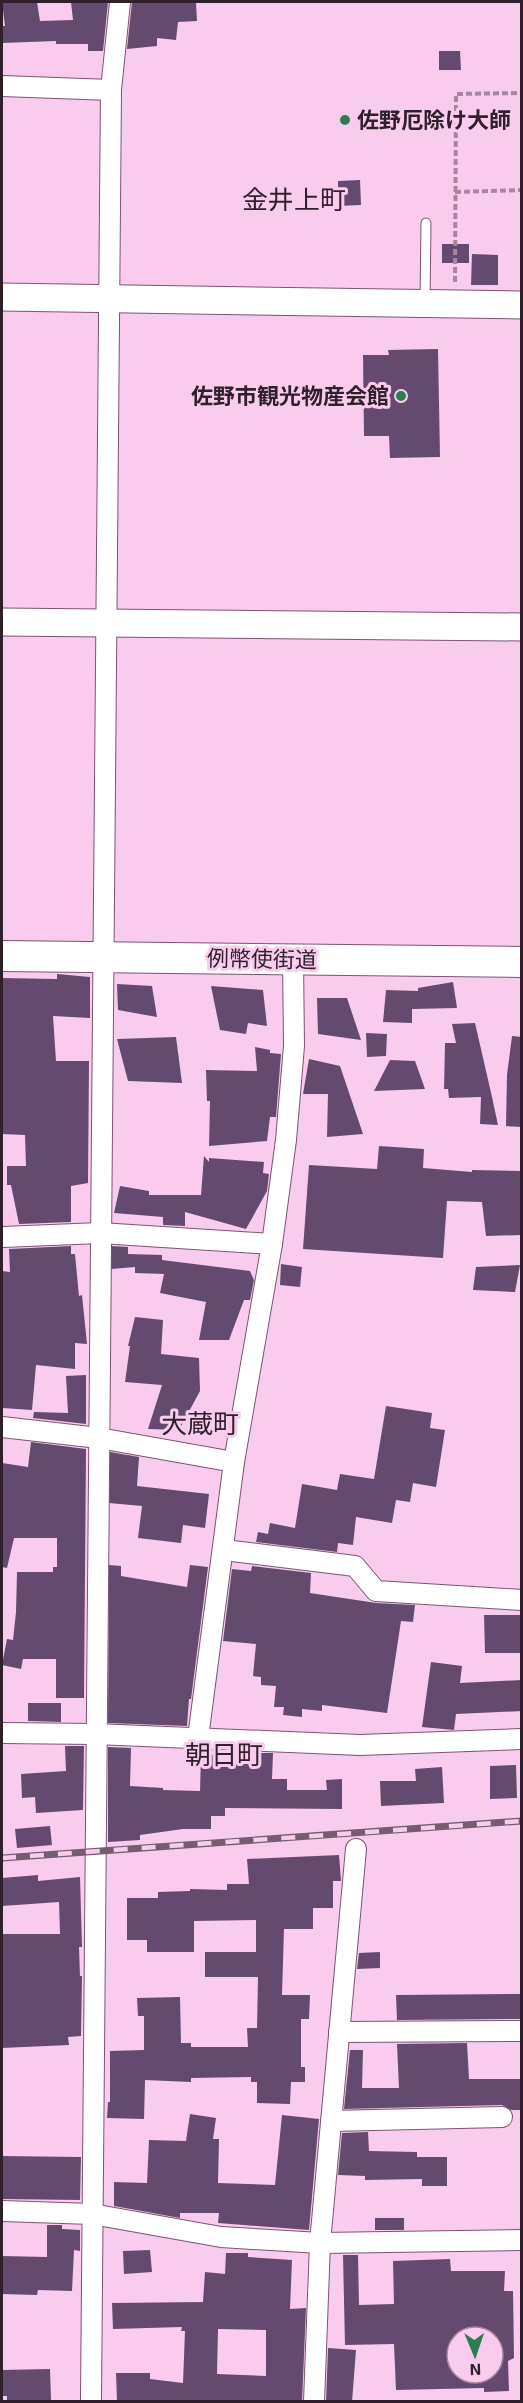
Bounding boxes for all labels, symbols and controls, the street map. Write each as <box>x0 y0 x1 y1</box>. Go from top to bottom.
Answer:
place label: 佐野厄除け大師 <box>357 106 511 132</box>
marker: 佐野厄除け大師 <box>338 113 352 127</box>
district label: 金井上町 <box>242 183 346 214</box>
place label: 佐野市観光物産会館 <box>191 382 389 408</box>
marker: 佐野市観光物産会館 <box>394 389 408 403</box>
street label: 例幣使街道 <box>207 944 317 972</box>
district label: 大蔵町 <box>161 1407 239 1438</box>
district label: 朝日町 <box>185 1738 263 1769</box>
north arrow <box>445 2325 505 2385</box>
text: N <box>469 2361 482 2380</box>

